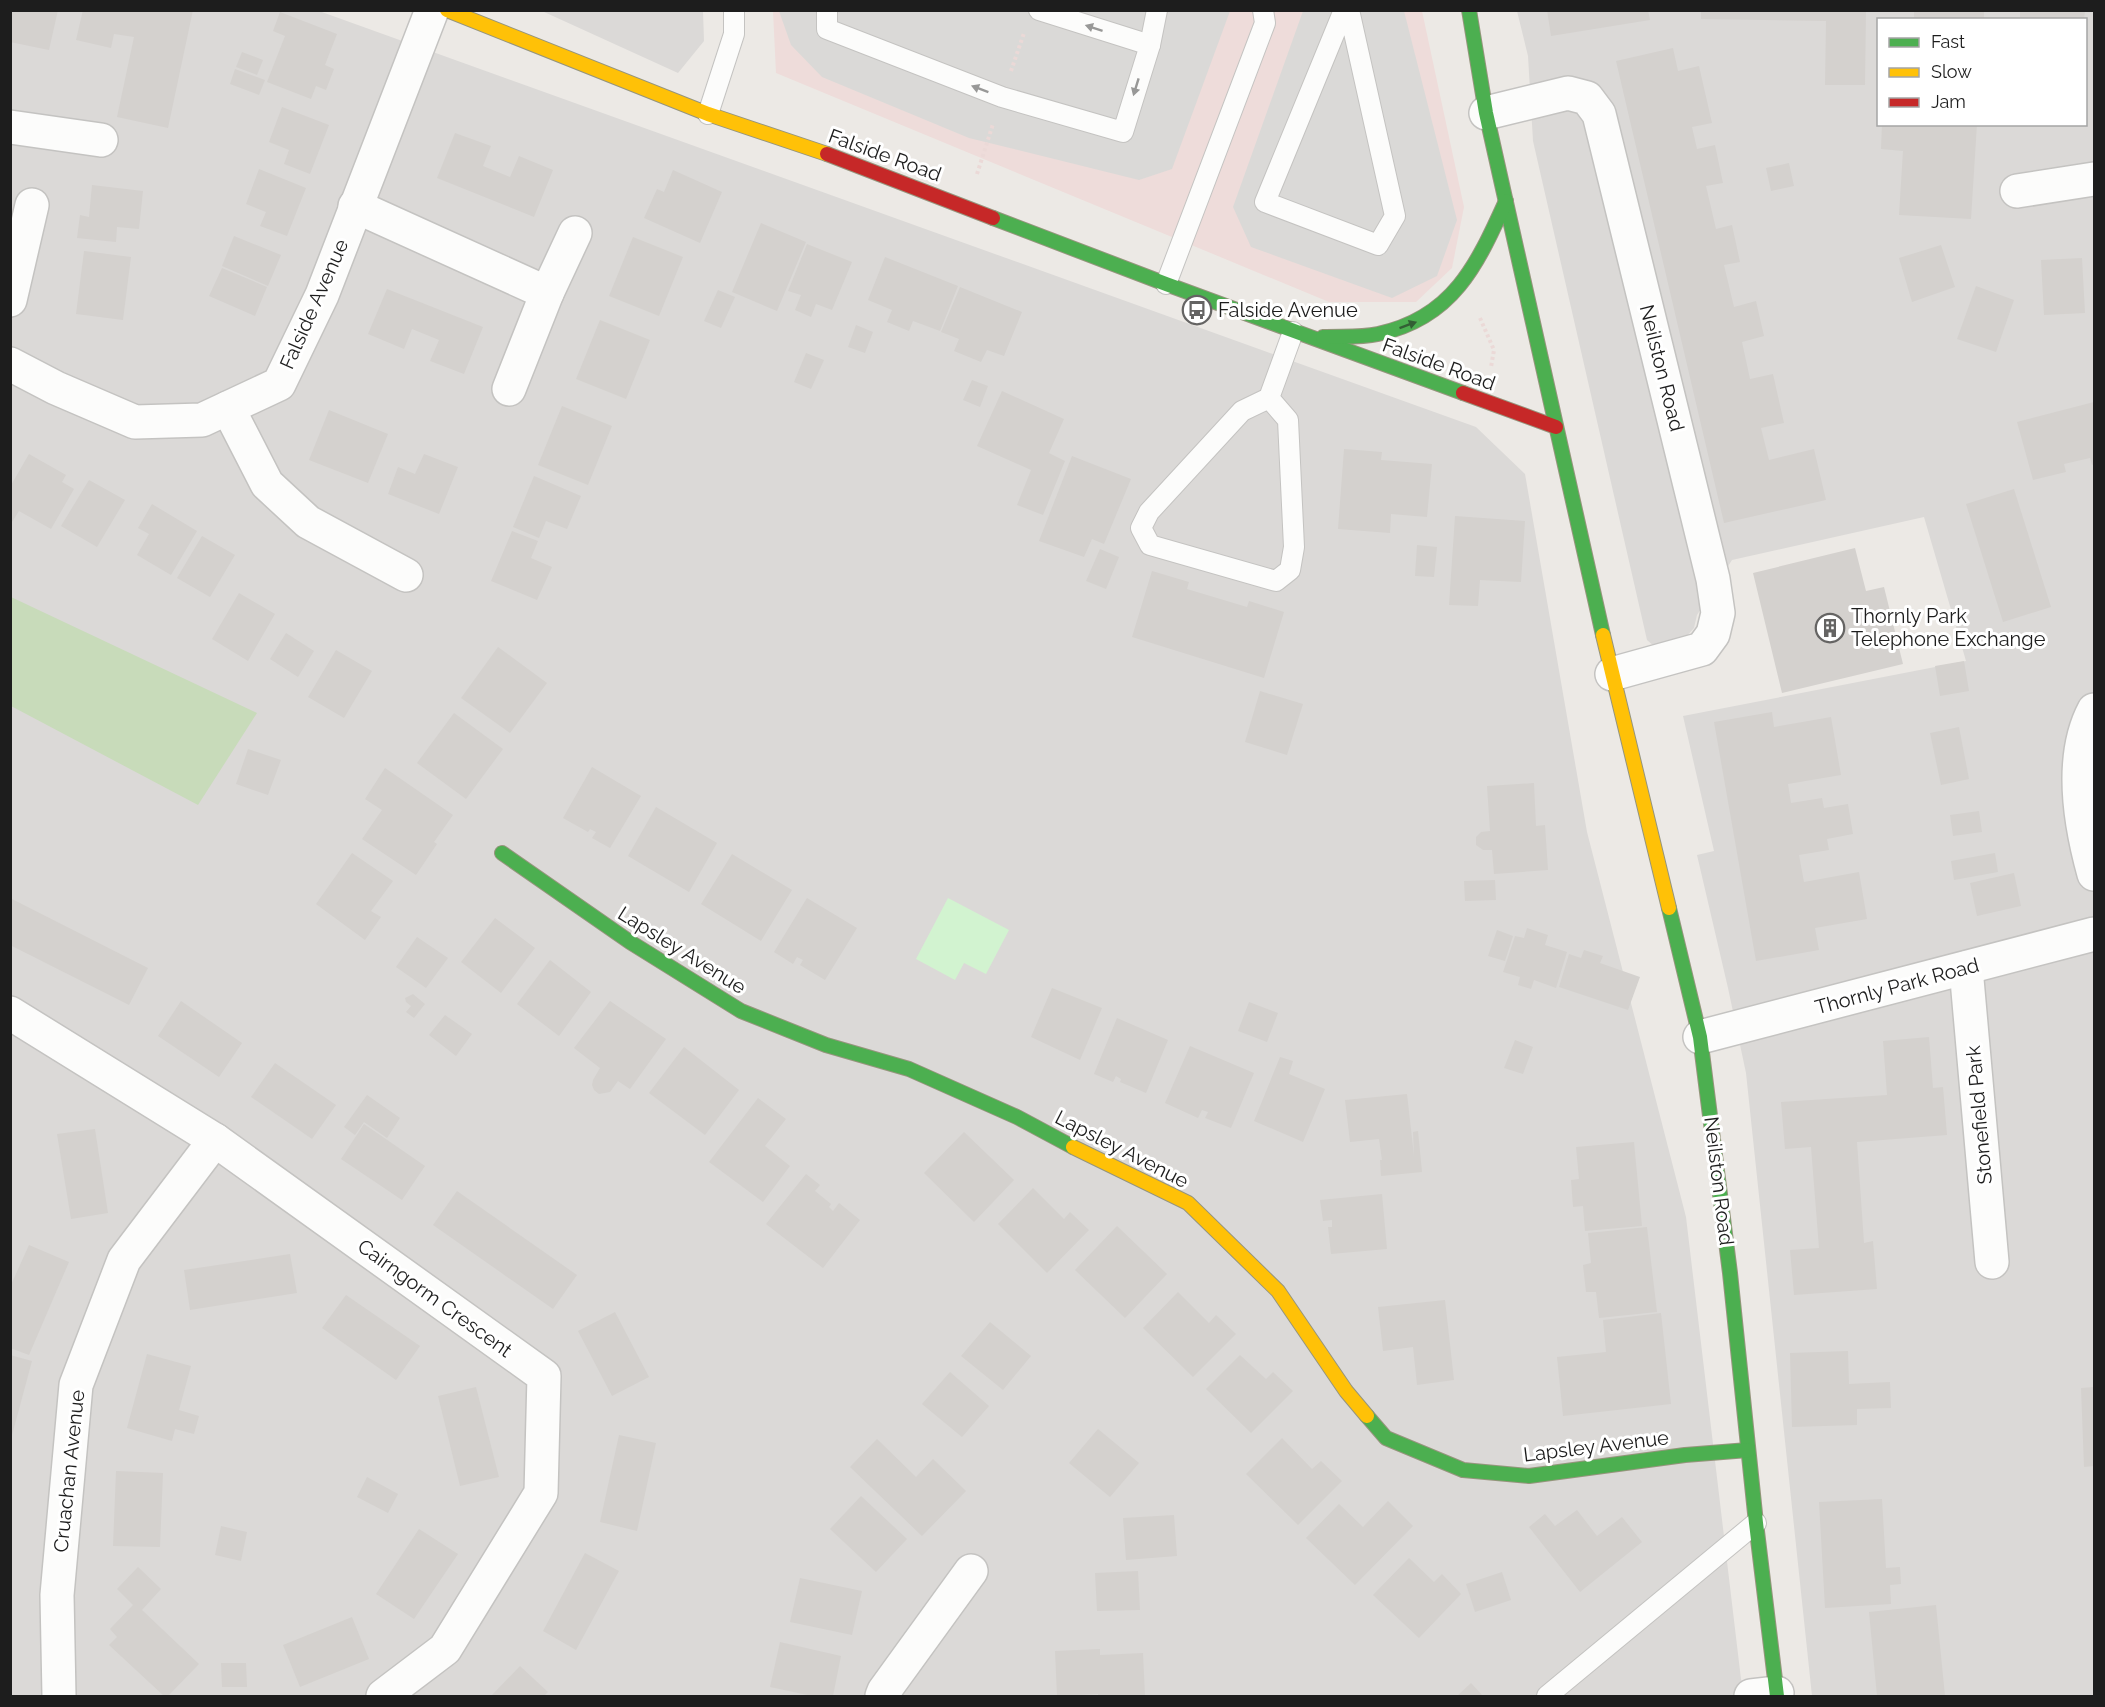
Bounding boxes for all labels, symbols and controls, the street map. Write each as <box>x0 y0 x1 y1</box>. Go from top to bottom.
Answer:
legend <box>1877 18 2087 126</box>
one-way arrow <box>1085 23 1103 32</box>
text: Fast <box>1931 31 1965 52</box>
text: Slow <box>1931 61 1972 82</box>
one-way arrow <box>1131 78 1141 96</box>
one-way arrow <box>971 83 989 93</box>
text: Jam <box>1931 91 1966 112</box>
street label: Falside Road <box>825 124 945 186</box>
street label: Falside Avenue <box>275 235 353 373</box>
bus stop icon: Falside Avenue <box>1181 294 1213 326</box>
place label: Falside Avenue <box>1218 298 1358 322</box>
street label: Neilston Road <box>1635 302 1689 434</box>
one-way arrow <box>1399 320 1417 329</box>
street label: Falside Road <box>1379 333 1499 395</box>
place label: Thornly Park Telephone Exchange <box>1851 604 2046 651</box>
building icon: Thornly Park Telephone Exchange <box>1814 612 1846 644</box>
street label: Lapsley Avenue <box>614 901 751 999</box>
street label: Thornly Park Road <box>1812 953 1982 1019</box>
street label: Stonefield Park <box>1961 1044 1997 1185</box>
street label: Lapsley Avenue <box>1051 1105 1193 1193</box>
street label: Neilston Road <box>1699 1115 1739 1247</box>
street label: Cairngorm Crescent <box>353 1234 517 1362</box>
street label: Cruachan Avenue <box>49 1388 89 1554</box>
street label: Lapsley Avenue <box>1522 1425 1670 1467</box>

